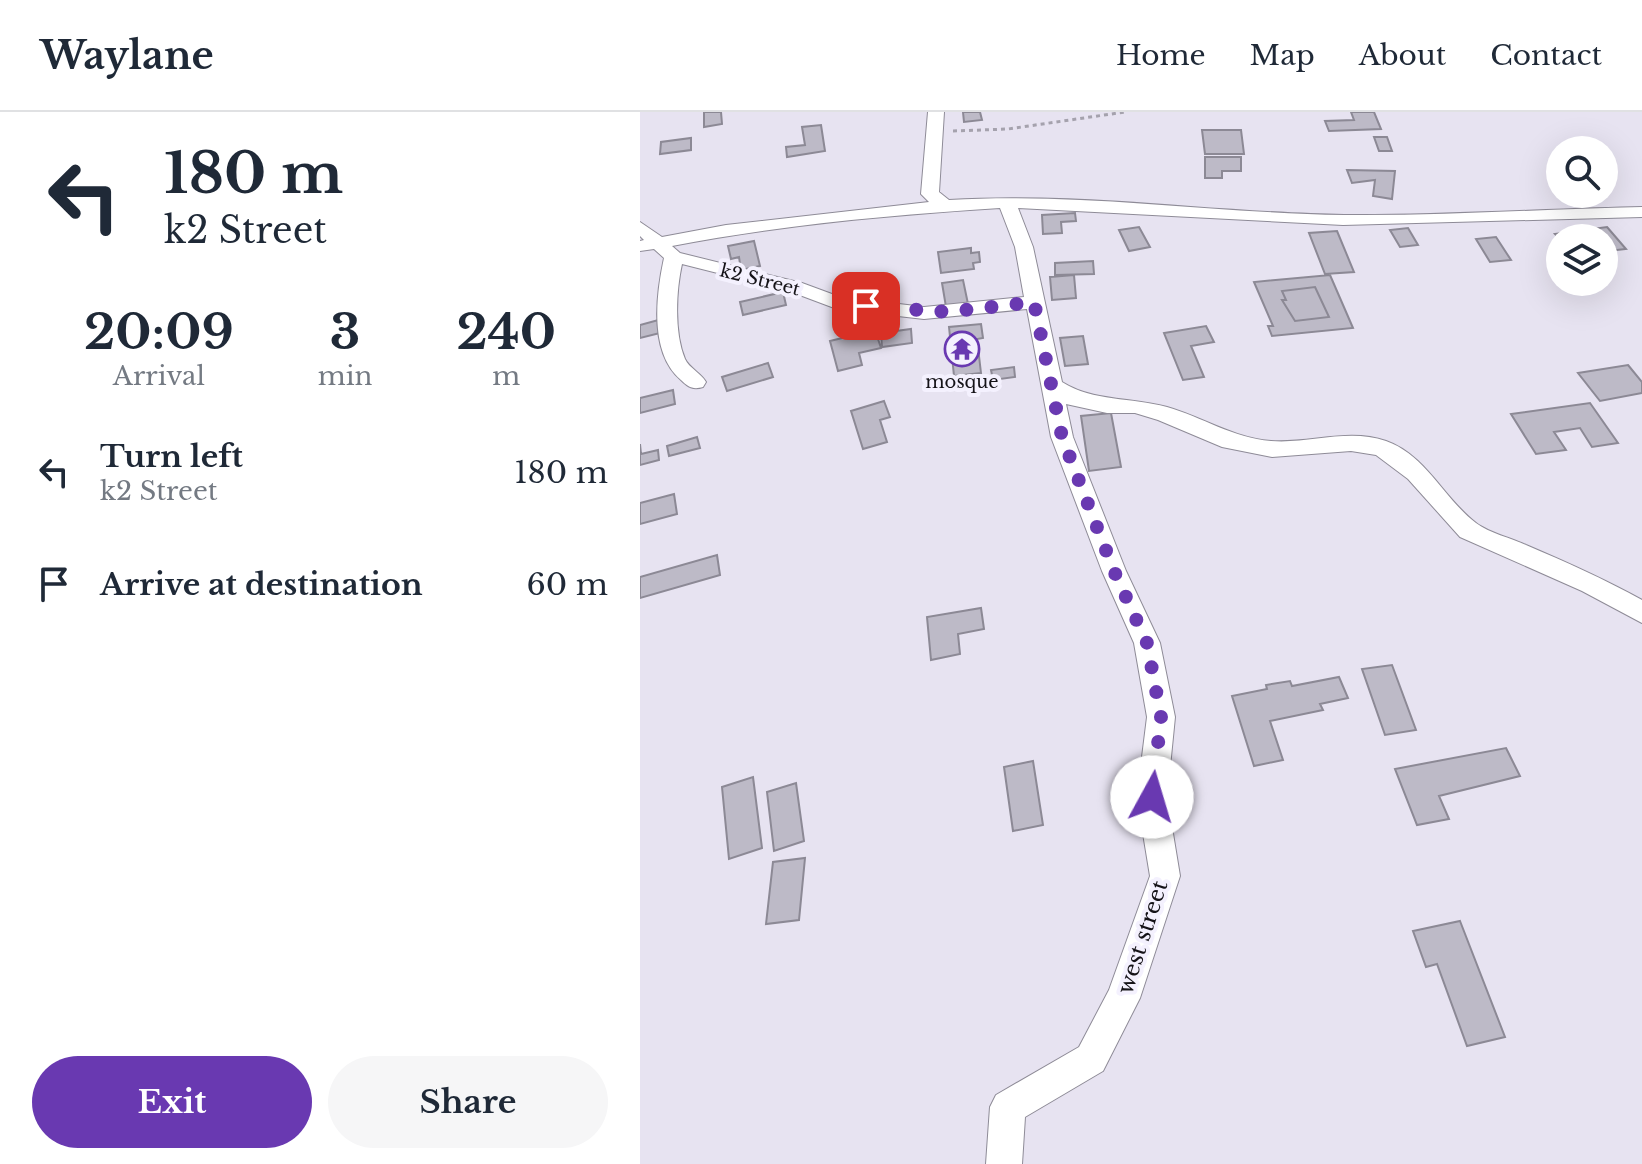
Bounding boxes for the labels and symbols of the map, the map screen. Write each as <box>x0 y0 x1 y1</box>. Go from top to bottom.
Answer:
street label: k2 Street <box>718 259 802 301</box>
pin <box>832 272 900 340</box>
temple icon: mosque <box>943 330 981 368</box>
place label: mosque <box>925 371 999 393</box>
position arrow <box>1110 755 1194 839</box>
street label: west street <box>1111 876 1174 997</box>

